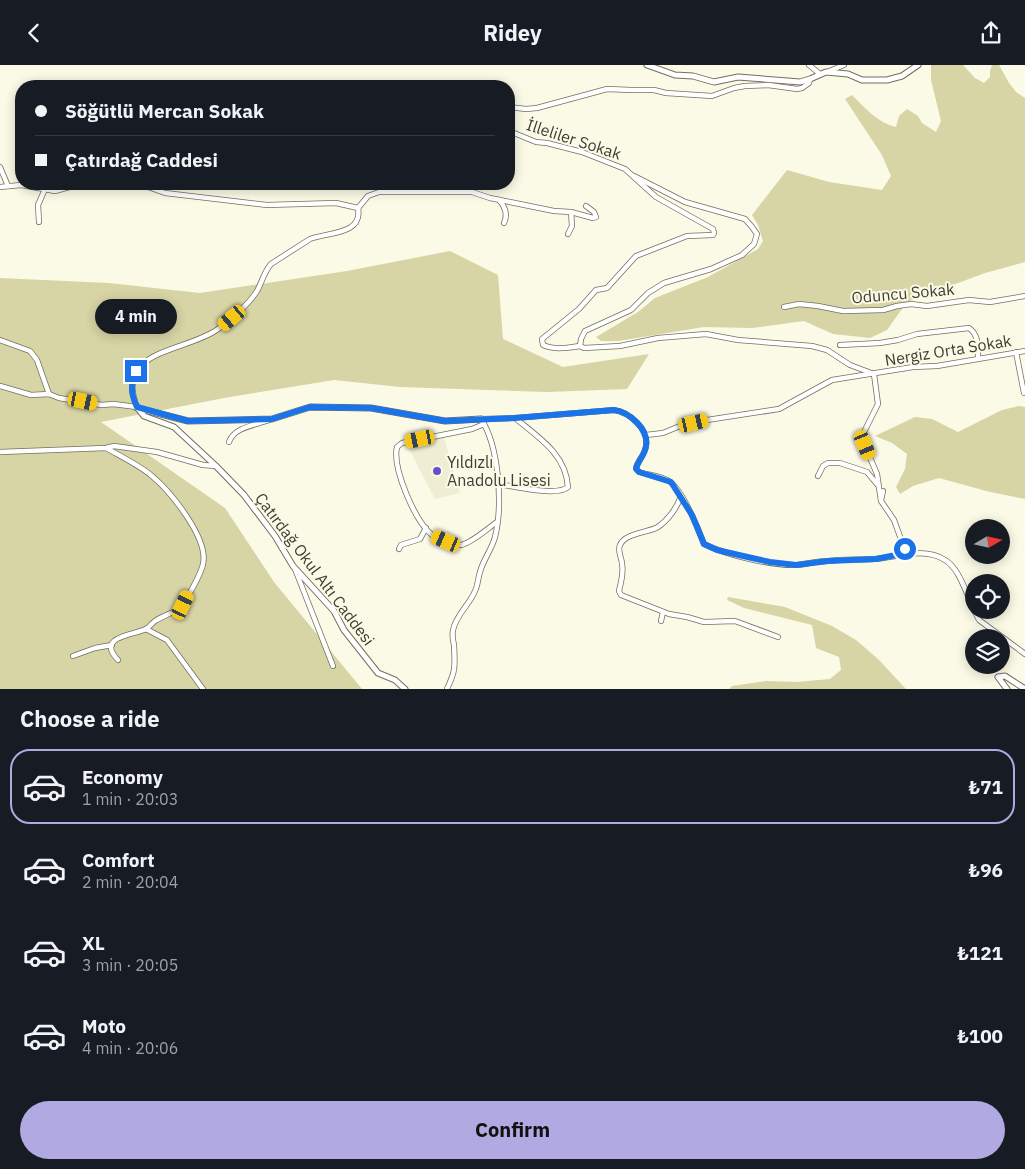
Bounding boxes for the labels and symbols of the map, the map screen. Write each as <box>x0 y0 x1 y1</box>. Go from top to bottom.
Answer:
street label: İlleliler Sokak <box>524 114 624 164</box>
street label: Oduncu Sokak <box>851 278 956 307</box>
callout: 4 min <box>95 299 177 333</box>
car <box>215 303 248 333</box>
street label: Nergiz Orta Sokak <box>883 330 1013 370</box>
route end <box>125 360 147 382</box>
car <box>66 391 99 411</box>
car <box>677 412 710 434</box>
car <box>852 428 877 462</box>
car <box>403 429 436 449</box>
place label: Yıldızlı Anadolu Lisesi <box>447 452 551 490</box>
marker: Yıldızlı Anadolu Lisesi <box>431 465 443 477</box>
street label: Çatırdağ Okul Altı Caddesi <box>251 489 379 649</box>
north arrow <box>965 519 1010 564</box>
car <box>429 528 462 554</box>
route start <box>894 538 916 560</box>
car <box>169 588 196 622</box>

